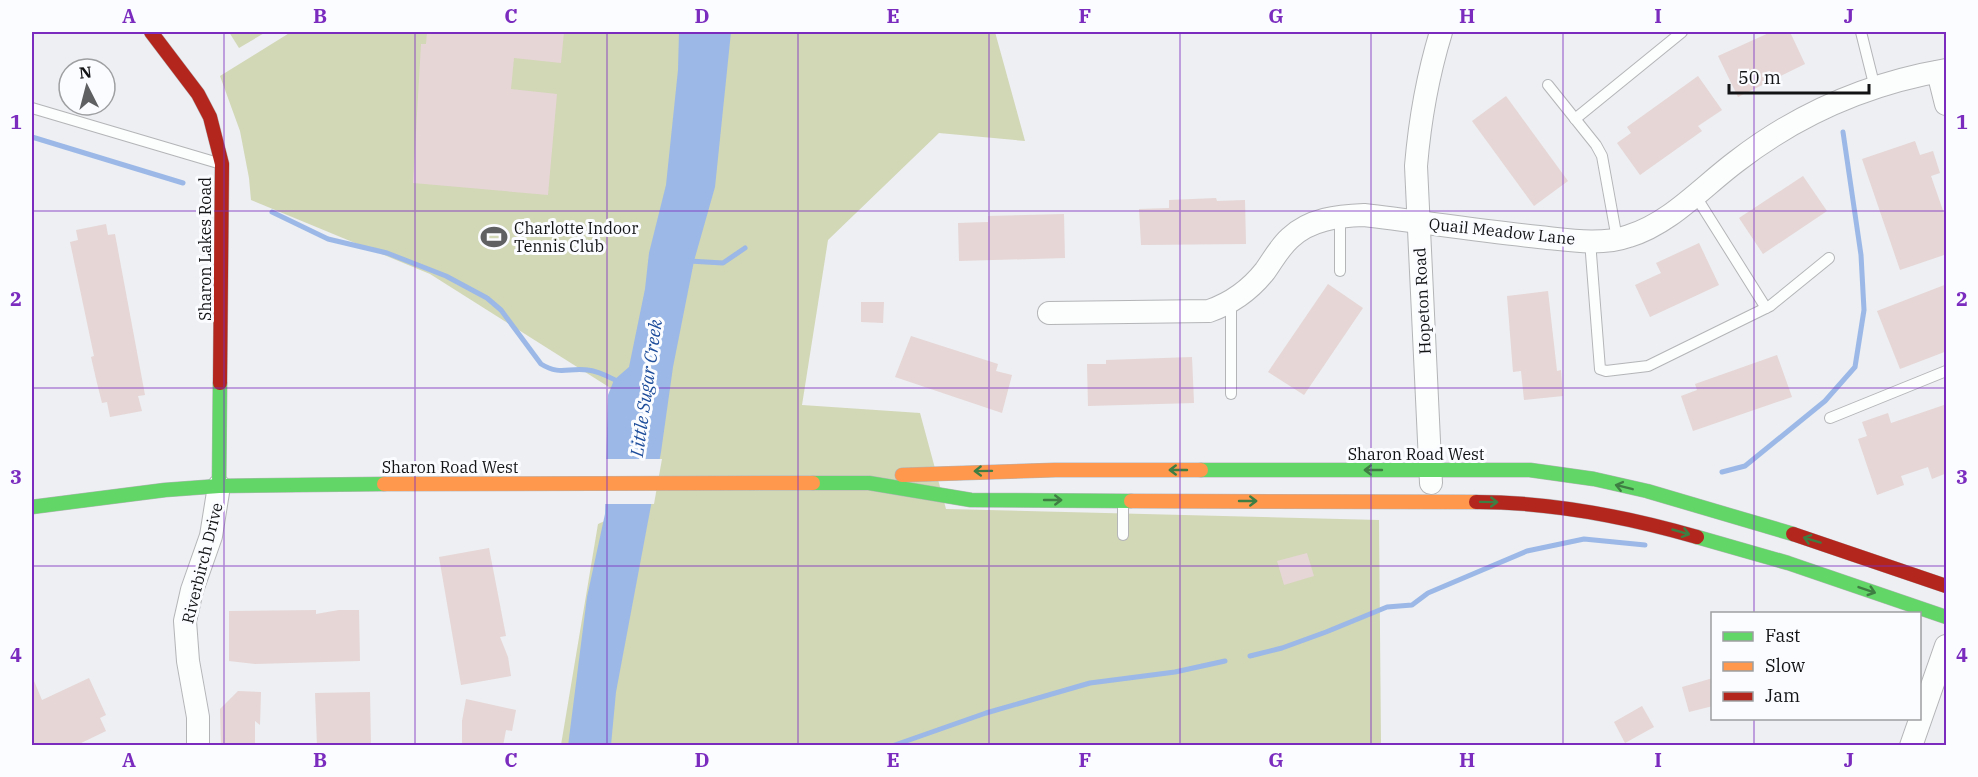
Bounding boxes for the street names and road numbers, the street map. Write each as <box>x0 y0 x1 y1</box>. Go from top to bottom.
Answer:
street label: Sharon Lakes Road <box>195 177 215 321</box>
street label: Quail Meadow Lane <box>1428 213 1576 249</box>
street label: Hopeton Road <box>1409 247 1435 355</box>
street label: Sharon Road West <box>1348 444 1485 464</box>
street label: Sharon Road West <box>382 457 519 477</box>
street label: Riverbirch Drive <box>177 500 227 626</box>

